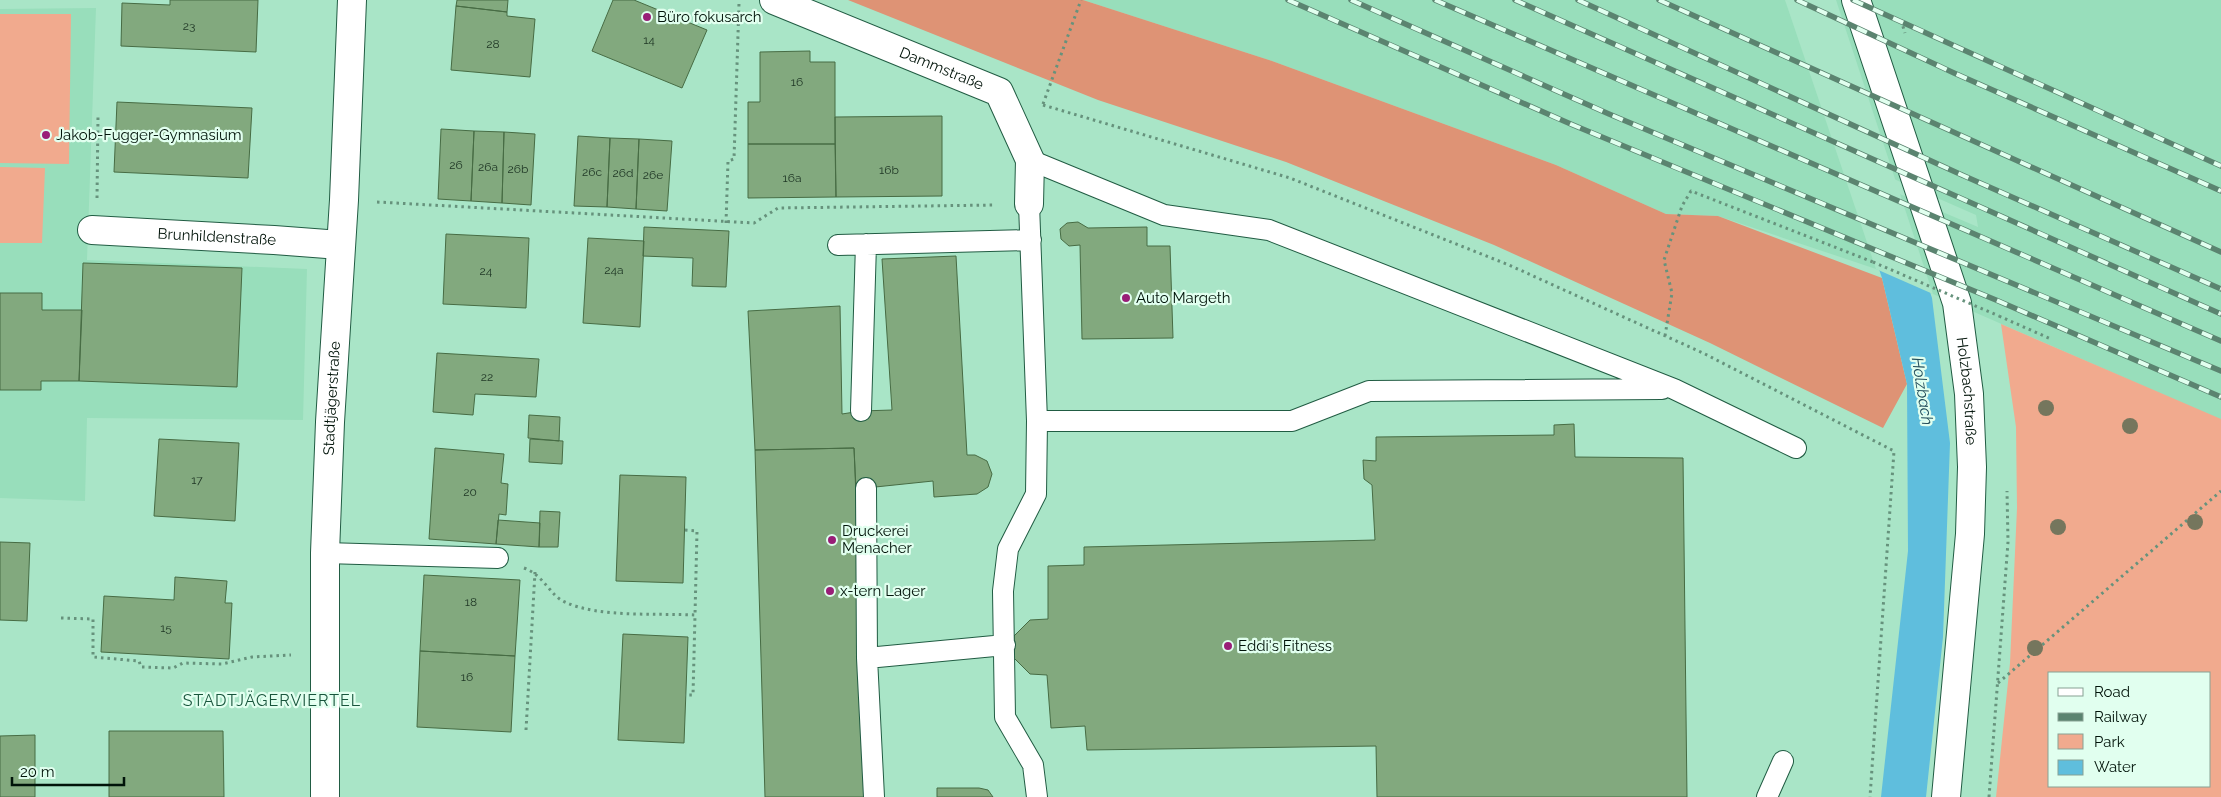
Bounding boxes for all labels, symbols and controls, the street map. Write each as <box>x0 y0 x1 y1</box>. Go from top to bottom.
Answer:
place label: Büro fokusarch <box>657 8 762 26</box>
marker: Büro fokusarch <box>641 11 653 23</box>
house number: 23 <box>183 19 195 33</box>
house number: 14 <box>643 33 655 47</box>
house number: 28 <box>486 37 500 51</box>
street label: Dammstraße <box>897 43 986 94</box>
house number: 16 <box>791 75 803 89</box>
place label: Jakob-Fugger-Gymnasium <box>56 126 242 144</box>
marker: Jakob-Fugger-Gymnasium <box>40 129 52 141</box>
house number: 26 <box>449 158 463 172</box>
house number: 26a <box>478 160 498 174</box>
house number: 26b <box>508 162 528 176</box>
house number: 16b <box>879 163 899 177</box>
house number: 26c <box>582 165 602 179</box>
house number: 26d <box>613 166 633 180</box>
house number: 26e <box>643 168 663 182</box>
house number: 16a <box>783 171 801 185</box>
street label: Brunhildenstraße <box>157 225 277 249</box>
house number: 24a <box>604 263 624 277</box>
house number: 24 <box>480 264 493 278</box>
place label: Auto Margeth <box>1136 289 1231 307</box>
marker: Auto Margeth <box>1120 292 1132 304</box>
street label: Holzbachstraße <box>1953 336 1980 446</box>
street label: Stadtjägerstraße <box>320 340 344 456</box>
water label: Holzbach <box>1908 356 1937 426</box>
house number: 22 <box>481 370 493 384</box>
house number: 17 <box>191 473 203 487</box>
house number: 20 <box>463 485 477 499</box>
place label: Druckerei Menacher <box>842 522 913 557</box>
marker: Druckerei Menacher <box>826 534 838 546</box>
place label: x-tern Lager <box>840 582 926 600</box>
marker: x-tern Lager <box>824 585 836 597</box>
house number: 18 <box>465 595 477 609</box>
house number: 15 <box>160 621 172 635</box>
place label: Eddi's Fitness <box>1238 637 1332 655</box>
marker: Eddi's Fitness <box>1222 640 1234 652</box>
house number: 16 <box>461 670 473 684</box>
legend <box>2048 672 2211 787</box>
text: Road <box>2094 683 2130 701</box>
district label: STADTJÄGERVIERTEL <box>183 690 361 710</box>
text: Railway <box>2094 708 2147 726</box>
text: Park <box>2094 733 2125 751</box>
scale bar <box>12 754 125 786</box>
text: Water <box>2094 758 2137 776</box>
text: 20 m <box>20 763 55 781</box>

